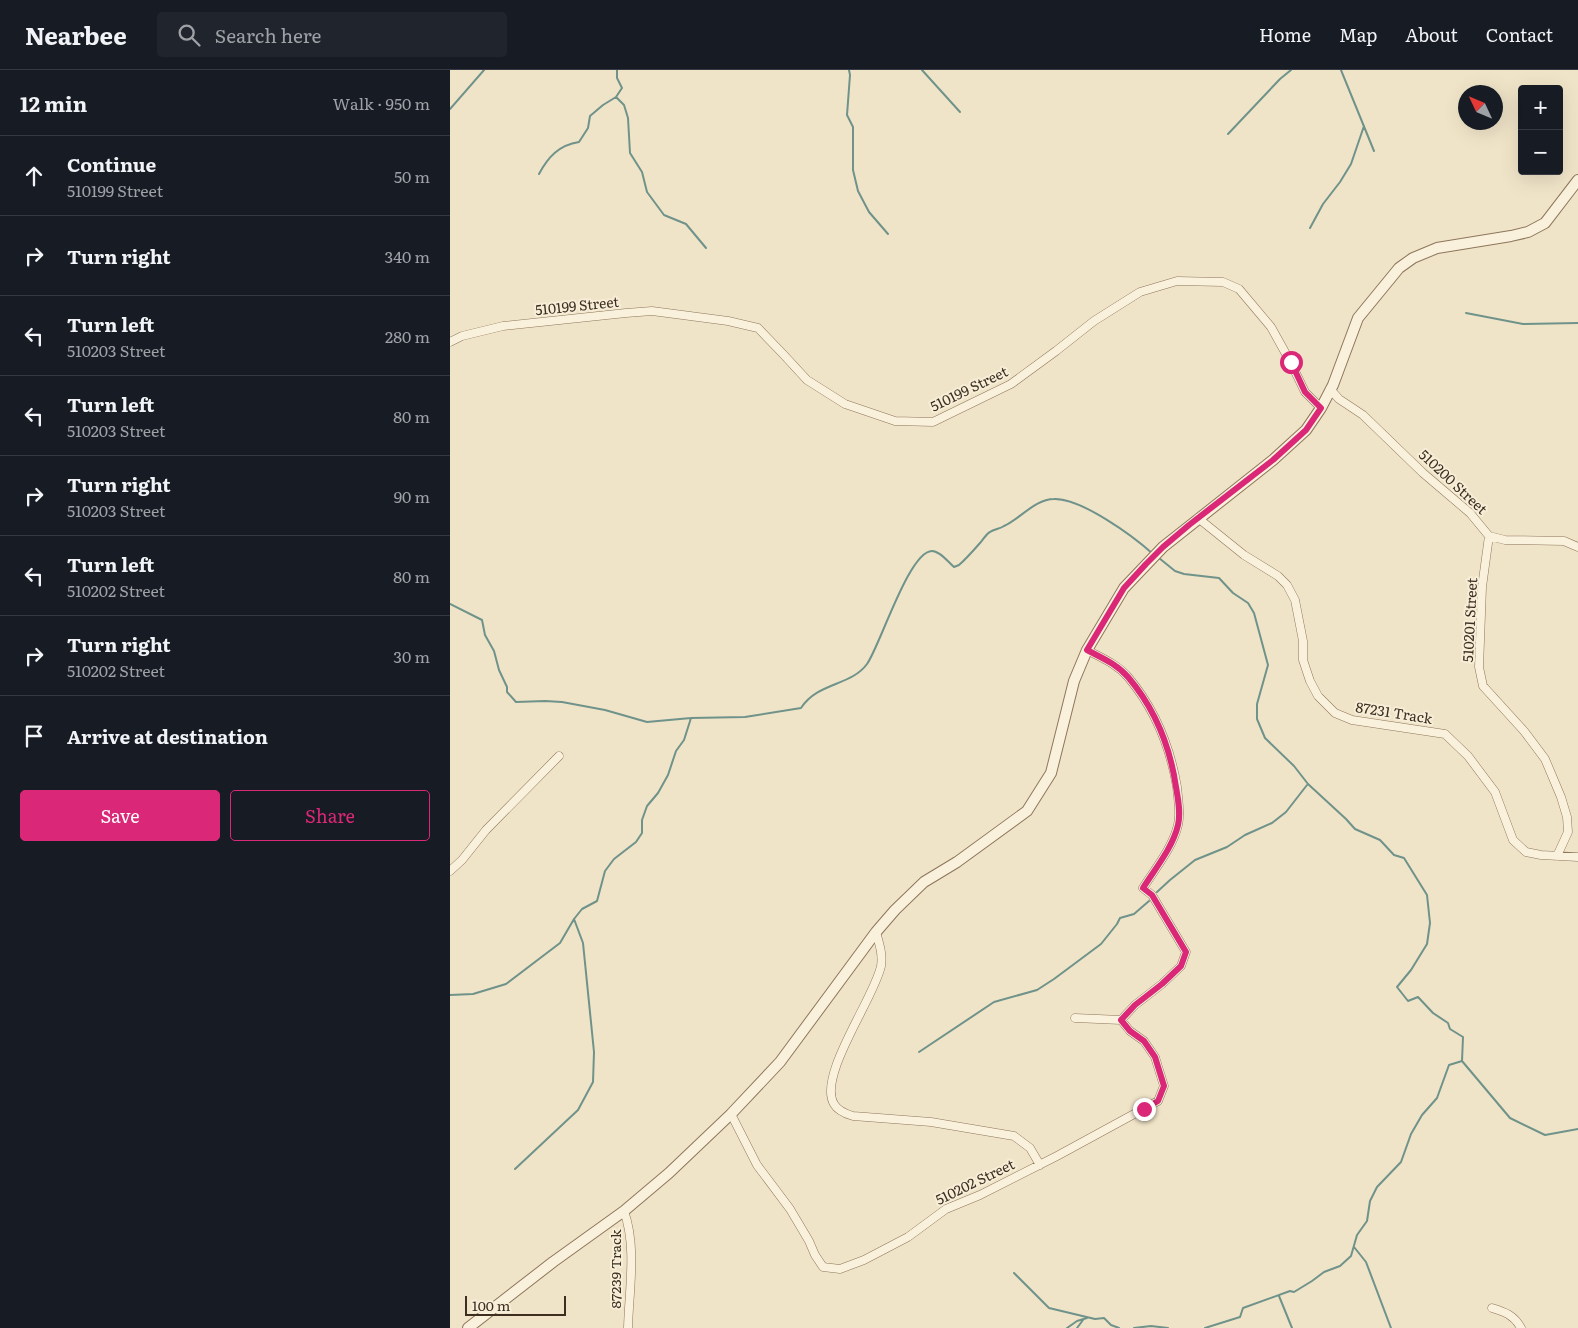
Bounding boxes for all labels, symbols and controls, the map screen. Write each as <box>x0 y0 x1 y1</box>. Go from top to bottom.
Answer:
search box <box>157 12 507 57</box>
text: Nearbee <box>25 17 127 52</box>
icon: search <box>175 21 203 49</box>
text: Search here <box>215 21 321 49</box>
text: Home <box>1259 21 1311 48</box>
text: Map <box>1339 21 1377 48</box>
text: About <box>1405 21 1458 48</box>
text: Contact <box>1486 21 1553 48</box>
north arrow <box>1458 85 1503 130</box>
map controls <box>1518 85 1563 175</box>
button: + <box>1518 85 1563 130</box>
text: 12 min <box>20 87 87 118</box>
text: Walk · 950 m <box>333 91 430 115</box>
button: − <box>1518 130 1563 175</box>
text: Continue <box>67 150 156 178</box>
icon: ahead <box>20 162 48 190</box>
text: 50 m <box>394 164 430 188</box>
text: 510199 Street <box>67 178 163 202</box>
icon: right <box>20 242 48 270</box>
text: Turn right <box>67 242 171 270</box>
text: 340 m <box>385 244 430 268</box>
street label: 510199 Street <box>534 291 620 319</box>
text: Turn left <box>67 310 154 338</box>
icon: left <box>20 322 48 350</box>
text: 280 m <box>385 324 430 348</box>
text: 510203 Street <box>67 338 166 362</box>
route start <box>1280 351 1303 374</box>
street label: 510199 Street <box>926 361 1011 416</box>
text: Turn left <box>67 390 154 418</box>
icon: left <box>20 402 48 430</box>
text: 80 m <box>393 404 430 428</box>
text: 510203 Street <box>67 418 166 442</box>
street label: 510200 Street <box>1415 444 1493 518</box>
text: Turn right <box>67 470 171 498</box>
icon: right <box>20 482 48 510</box>
text: 90 m <box>394 484 430 508</box>
text: 510203 Street <box>67 498 166 522</box>
text: Turn left <box>67 550 154 578</box>
icon: left <box>20 562 48 590</box>
text: 80 m <box>393 564 430 588</box>
street label: 510201 Street <box>1457 577 1481 663</box>
text: 510202 Street <box>67 578 165 602</box>
text: Turn right <box>67 630 171 658</box>
icon: right <box>20 642 48 670</box>
text: 30 m <box>393 644 430 668</box>
text: 510202 Street <box>67 658 165 682</box>
street label: 87231 Track <box>1354 696 1434 728</box>
icon: arrive <box>20 722 48 750</box>
text: Arrive at destination <box>67 722 268 750</box>
button: Save <box>20 790 220 841</box>
button: Share <box>230 790 430 841</box>
route end <box>1133 1098 1156 1121</box>
street label: 510202 Street <box>932 1153 1018 1209</box>
street label: 87239 Track <box>605 1229 625 1308</box>
scale bar <box>465 1293 566 1316</box>
text: 100 m <box>472 1295 510 1315</box>

